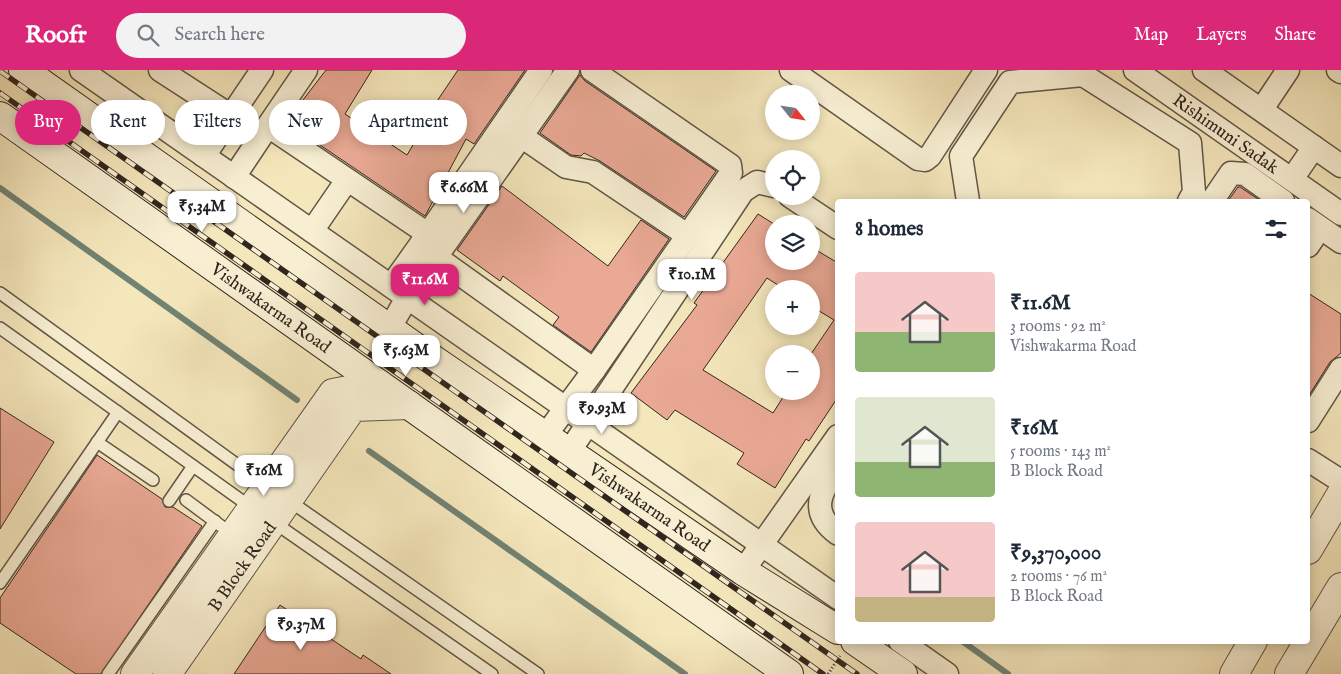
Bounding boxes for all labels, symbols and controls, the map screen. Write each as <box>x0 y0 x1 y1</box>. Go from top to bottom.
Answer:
search box <box>116 13 466 58</box>
text: Roofr <box>25 20 86 51</box>
icon: search <box>134 21 162 49</box>
text: Search here <box>174 23 265 47</box>
text: Map <box>1134 24 1168 47</box>
text: Layers <box>1196 24 1247 47</box>
text: Share <box>1275 24 1316 47</box>
north arrow <box>765 85 820 140</box>
map controls <box>765 85 820 400</box>
street label: Rishimuni Sadak <box>1167 90 1283 180</box>
chip: Buy <box>15 100 81 145</box>
chip: Rent <box>91 100 165 145</box>
chip: Filters <box>175 100 259 145</box>
chip: New <box>269 100 340 145</box>
chip: Apartment <box>350 100 467 145</box>
button: locate <box>765 150 820 205</box>
pin: ₹6.66M <box>423 172 505 214</box>
text: ₹6.66M <box>440 178 488 198</box>
pin: ₹5.34M <box>161 190 243 233</box>
text: ₹5.34M <box>178 197 226 217</box>
button: layers <box>765 215 820 270</box>
icon: filters <box>1262 215 1290 243</box>
text: 8 homes <box>855 216 923 243</box>
street label: Vishwakarma Road <box>205 258 335 360</box>
pin: ₹10.1M <box>651 258 733 301</box>
pin: ₹11.6M <box>384 264 466 306</box>
text: ₹10.1M <box>668 265 716 285</box>
text: ₹11.6M <box>402 270 448 290</box>
button: + <box>765 280 820 335</box>
text: ₹11.6M <box>1010 290 1071 317</box>
icon: home <box>895 292 955 352</box>
text: 3 rooms · 92 m² <box>1010 317 1106 337</box>
pin: ₹5.63M <box>365 334 447 377</box>
text: Vishwakarma Road <box>1010 337 1136 357</box>
text: ₹5.63M <box>383 341 429 361</box>
button: − <box>765 345 820 400</box>
pin: ₹9.93M <box>561 392 643 435</box>
text: ₹9.93M <box>578 399 626 419</box>
text: ₹16M <box>1010 415 1058 442</box>
icon: home <box>895 417 955 477</box>
text: 5 rooms · 143 m² <box>1010 442 1111 462</box>
pin: ₹16M <box>234 454 294 497</box>
street label: Vishwakarma Road <box>583 458 714 558</box>
text: ₹16M <box>246 461 282 481</box>
text: B Block Road <box>1010 462 1103 482</box>
street label: B Block Road <box>204 518 283 617</box>
text: ₹9,370,000 <box>1010 540 1101 567</box>
icon: home <box>895 542 955 602</box>
text: 2 rooms · 76 m² <box>1010 567 1107 587</box>
text: B Block Road <box>1010 587 1103 607</box>
pin: ₹9.37M <box>260 608 342 651</box>
text: ₹9.37M <box>277 615 325 635</box>

